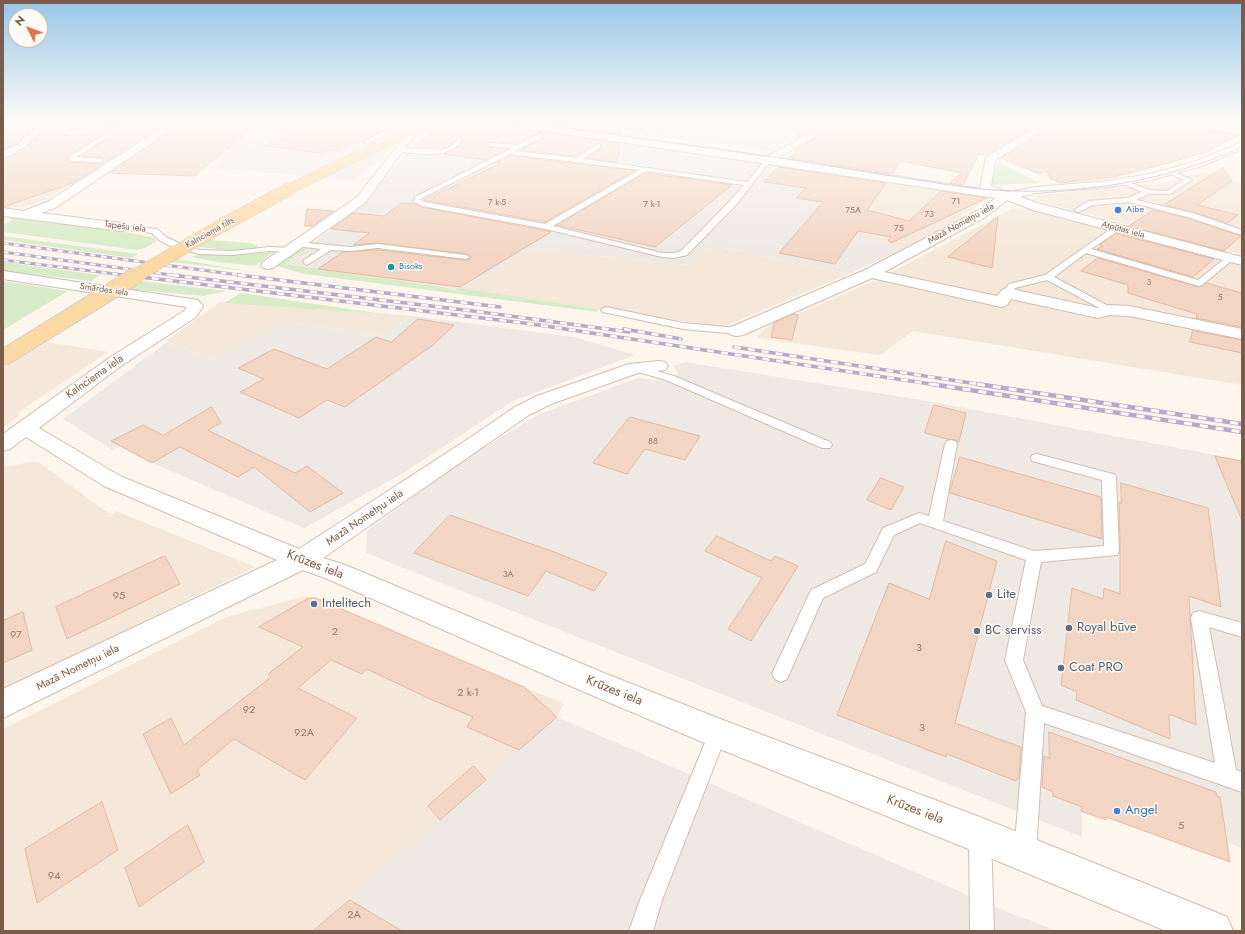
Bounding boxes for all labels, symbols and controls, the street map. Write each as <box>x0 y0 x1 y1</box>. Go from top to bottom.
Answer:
north arrow <box>8 8 48 48</box>
text: N <box>11 12 29 29</box>
house number: 71 <box>952 197 960 207</box>
house number: 7 k-5 <box>488 198 506 208</box>
house number: 7 k-1 <box>643 200 661 210</box>
street label: Mazā Nometņu iela <box>926 201 996 247</box>
marker: Aibe <box>1113 205 1123 215</box>
place label: Aibe <box>1126 205 1144 215</box>
house number: 75A <box>845 206 861 216</box>
house number: 73 <box>924 210 934 220</box>
street label: Kalnciema tilts <box>184 215 236 251</box>
street label: Tapešu iela <box>104 219 146 235</box>
street label: Atpūtas iela <box>1100 219 1146 241</box>
house number: 75 <box>894 224 904 234</box>
marker: Bisoks <box>386 262 396 272</box>
place label: Bisoks <box>399 262 422 272</box>
house number: 3 <box>1147 278 1151 288</box>
street label: Smārdes iela <box>79 281 129 299</box>
house number: 5 <box>1217 293 1223 303</box>
street label: Kalnciema iela <box>64 352 126 402</box>
house number: 88 <box>648 437 658 447</box>
street label: Mazā Nometņu iela <box>324 487 406 549</box>
street label: Krūzes iela <box>284 547 346 583</box>
house number: 3A <box>503 570 513 580</box>
place label: Lite <box>997 587 1016 603</box>
house number: 95 <box>113 589 125 603</box>
marker: Lite <box>984 590 994 600</box>
place label: Intelitech <box>322 596 371 612</box>
marker: Intelitech <box>309 599 319 609</box>
place label: Royal būve <box>1077 620 1137 636</box>
place label: BC serviss <box>985 623 1041 639</box>
marker: Royal būve <box>1064 623 1074 633</box>
house number: 2 <box>332 625 338 639</box>
marker: BC serviss <box>972 626 982 636</box>
house number: 97 <box>10 628 22 642</box>
house number: 3 <box>916 641 922 655</box>
street label: Mazā Nometņu iela <box>34 642 122 694</box>
place label: Coat PRO <box>1069 660 1123 676</box>
marker: Coat PRO <box>1056 663 1066 673</box>
street label: Krūzes iela <box>583 673 645 709</box>
house number: 2 k-1 <box>457 686 479 700</box>
house number: 92 <box>243 703 255 717</box>
house number: 3 <box>919 721 925 735</box>
house number: 92A <box>294 726 314 740</box>
street label: Krūzes iela <box>884 792 946 828</box>
place label: Angel <box>1125 803 1157 819</box>
marker: Angel <box>1112 806 1122 816</box>
house number: 5 <box>1178 819 1184 833</box>
house number: 94 <box>48 869 60 883</box>
house number: 2A <box>347 908 361 922</box>

